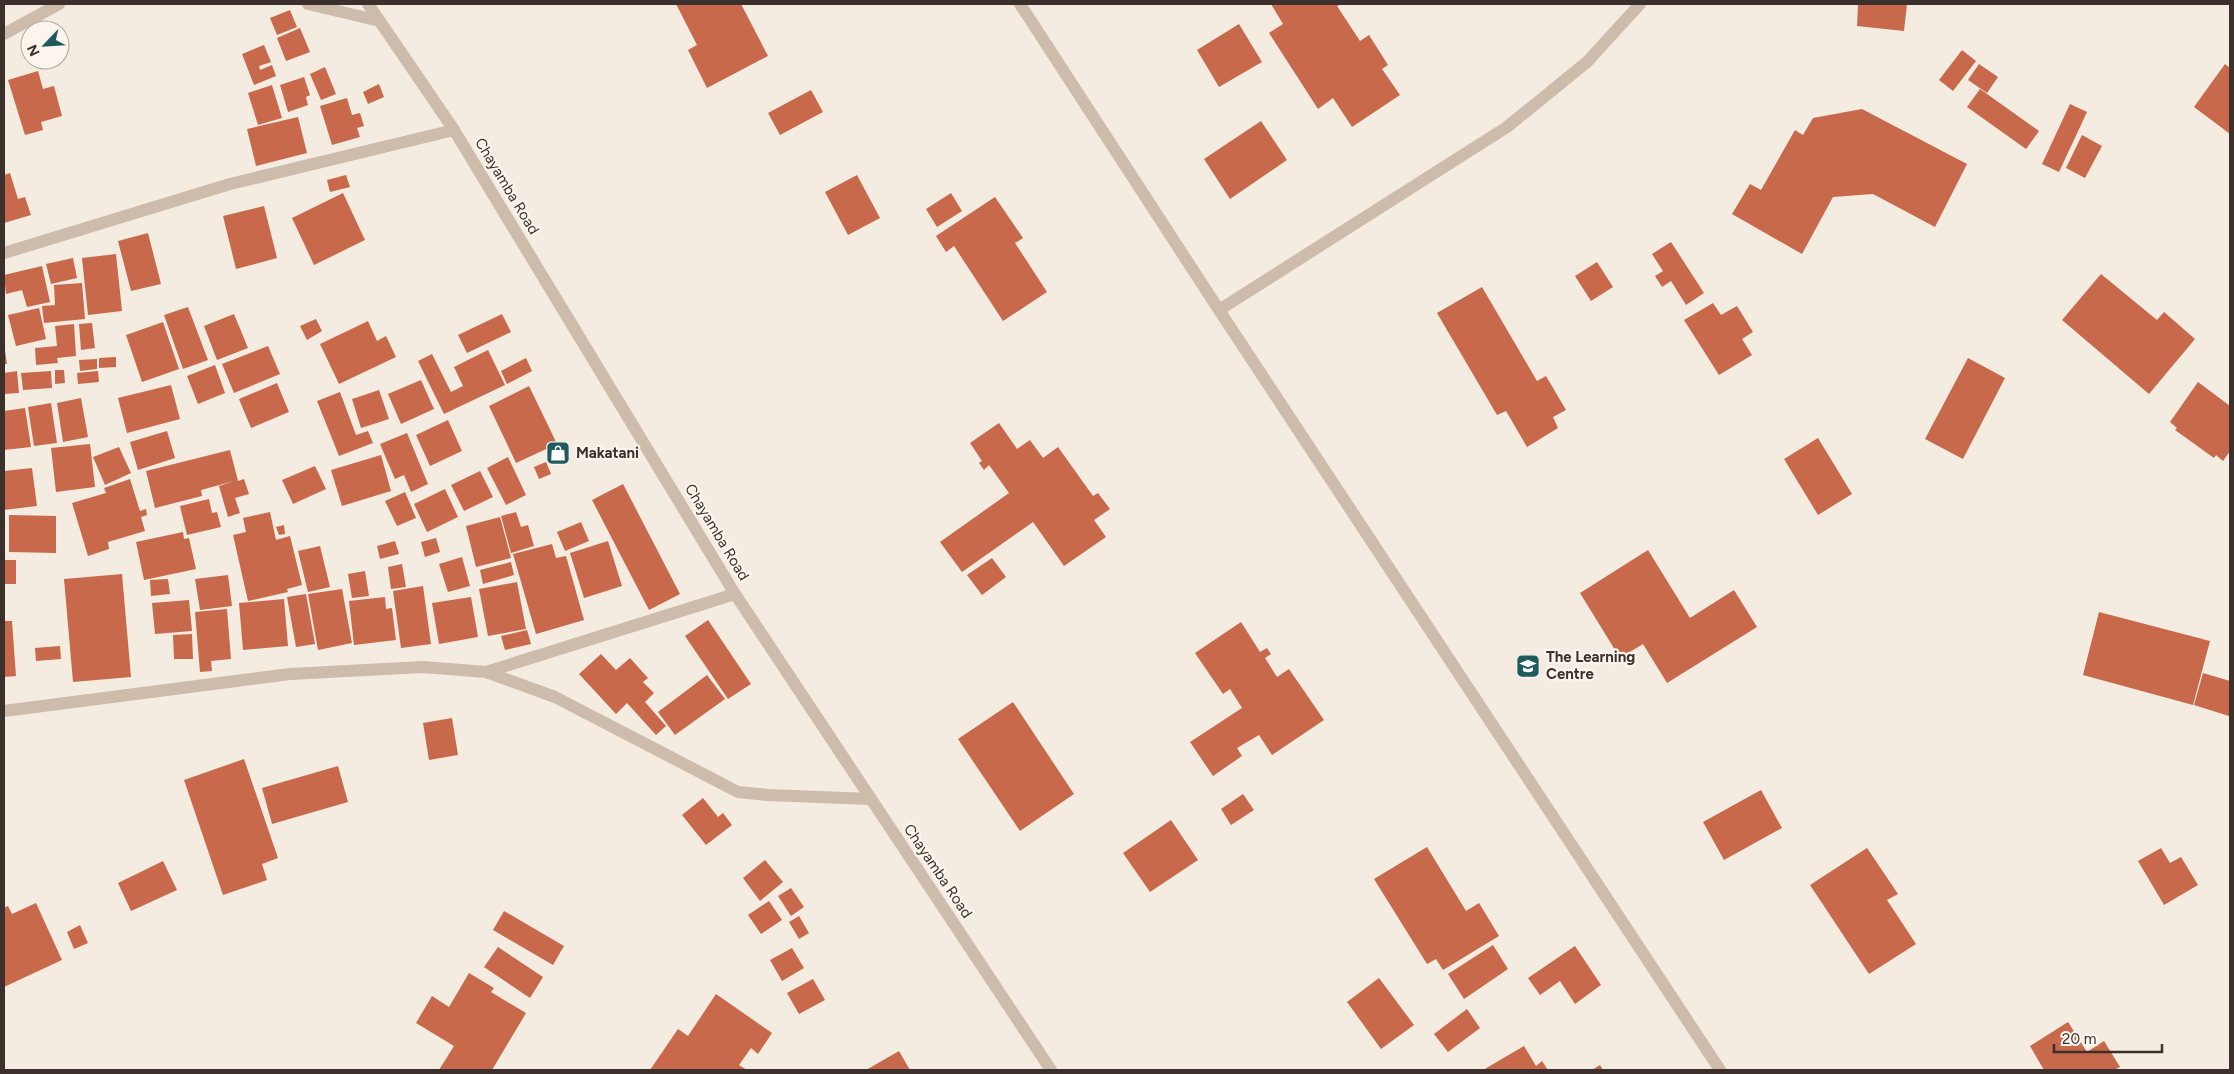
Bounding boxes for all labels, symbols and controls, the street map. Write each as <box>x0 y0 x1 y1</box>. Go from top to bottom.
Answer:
north arrow <box>20 20 70 70</box>
text: N <box>24 42 44 59</box>
street label: Chayamba Road <box>471 134 543 238</box>
shop icon: Makatani <box>545 440 571 466</box>
place label: Makatani <box>576 444 639 462</box>
street label: Chayamba Road <box>681 480 753 584</box>
place label: The Learning Centre <box>1546 648 1635 683</box>
school or university icon: The Learning Centre <box>1515 653 1541 679</box>
street label: Chayamba Road <box>900 821 976 921</box>
scale bar <box>2054 1022 2162 1054</box>
text: 20 m <box>2062 1030 2096 1048</box>

